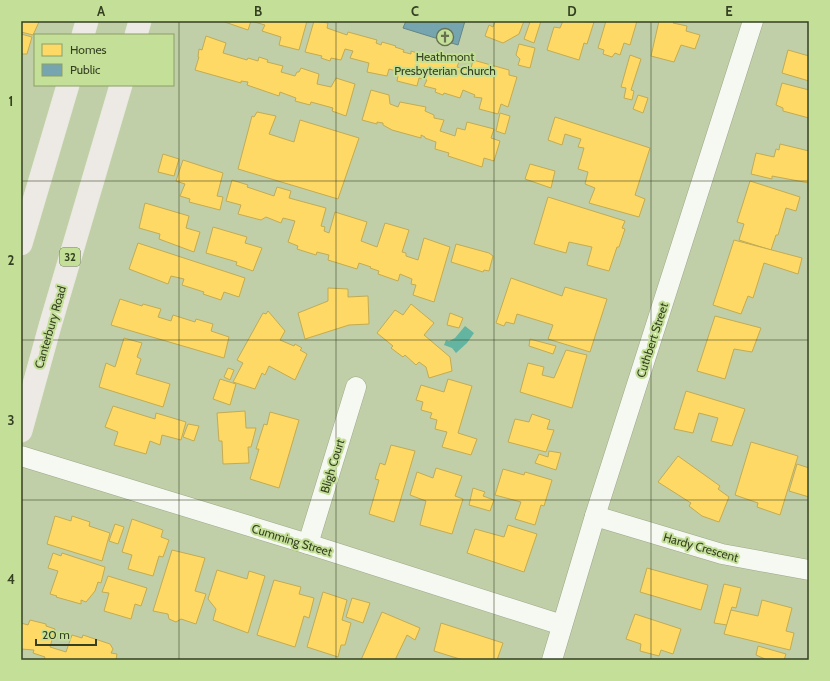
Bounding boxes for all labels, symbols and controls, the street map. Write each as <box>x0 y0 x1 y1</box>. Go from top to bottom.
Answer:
text: A <box>97 3 106 19</box>
text: B <box>254 3 262 19</box>
text: C <box>411 3 419 19</box>
text: D <box>567 3 577 19</box>
text: E <box>725 3 733 19</box>
church icon: Heathmont Presbyterian Church <box>435 27 455 47</box>
legend <box>34 34 174 86</box>
text: Homes <box>70 42 107 57</box>
place label: Heathmont Presbyterian Church <box>394 49 496 78</box>
text: Public <box>70 62 101 77</box>
text: 1 <box>9 93 13 109</box>
road number: 32 <box>60 248 80 266</box>
text: 2 <box>8 252 15 268</box>
street label: Canterbury Road <box>31 284 69 370</box>
street label: Cuthbert Street <box>633 300 671 380</box>
text: 3 <box>7 412 15 428</box>
street label: Bligh Court <box>317 437 347 495</box>
street label: Cumming Street <box>250 521 334 559</box>
street label: Hardy Crescent <box>662 529 740 565</box>
text: 4 <box>7 571 15 587</box>
scale bar <box>36 621 96 647</box>
text: 20 m <box>42 627 70 642</box>

